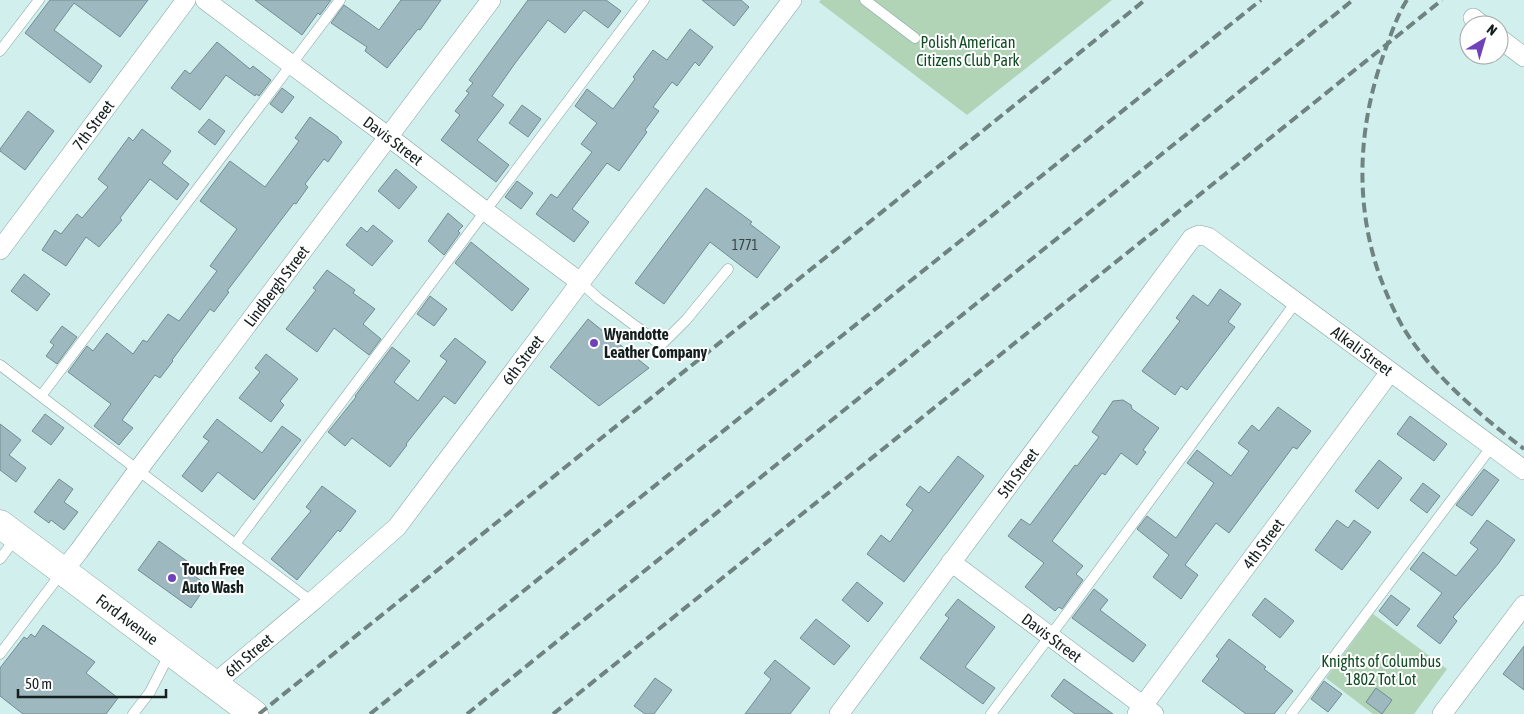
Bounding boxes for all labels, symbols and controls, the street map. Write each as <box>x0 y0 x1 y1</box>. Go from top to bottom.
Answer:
north arrow <box>1459 15 1509 65</box>
text: N <box>1484 21 1500 39</box>
park label: Polish American Citizens Club Park <box>916 33 1020 69</box>
street label: 7th Street <box>69 96 118 153</box>
street label: Davis Street <box>360 112 427 169</box>
house number: 1771 <box>732 237 758 253</box>
street label: Lindbergh Street <box>240 242 313 330</box>
street label: Alkali Street <box>1328 322 1397 379</box>
place label: Wyandotte Leather Company <box>603 325 707 361</box>
street label: 6th Street <box>498 331 547 388</box>
marker: Wyandotte Leather Company <box>588 337 600 349</box>
street label: 5th Street <box>993 444 1042 501</box>
street label: 4th Street <box>1239 515 1288 572</box>
place label: Touch Free Auto Wash <box>181 560 244 596</box>
marker: Touch Free Auto Wash <box>166 572 178 584</box>
street label: Ford Avenue <box>93 590 162 648</box>
street label: Davis Street <box>1019 609 1085 666</box>
street label: 6th Street <box>221 630 276 680</box>
park label: Knights of Columbus 1802 Tot Lot <box>1321 652 1441 688</box>
scale bar <box>18 666 165 698</box>
text: 50 m <box>25 675 52 692</box>

